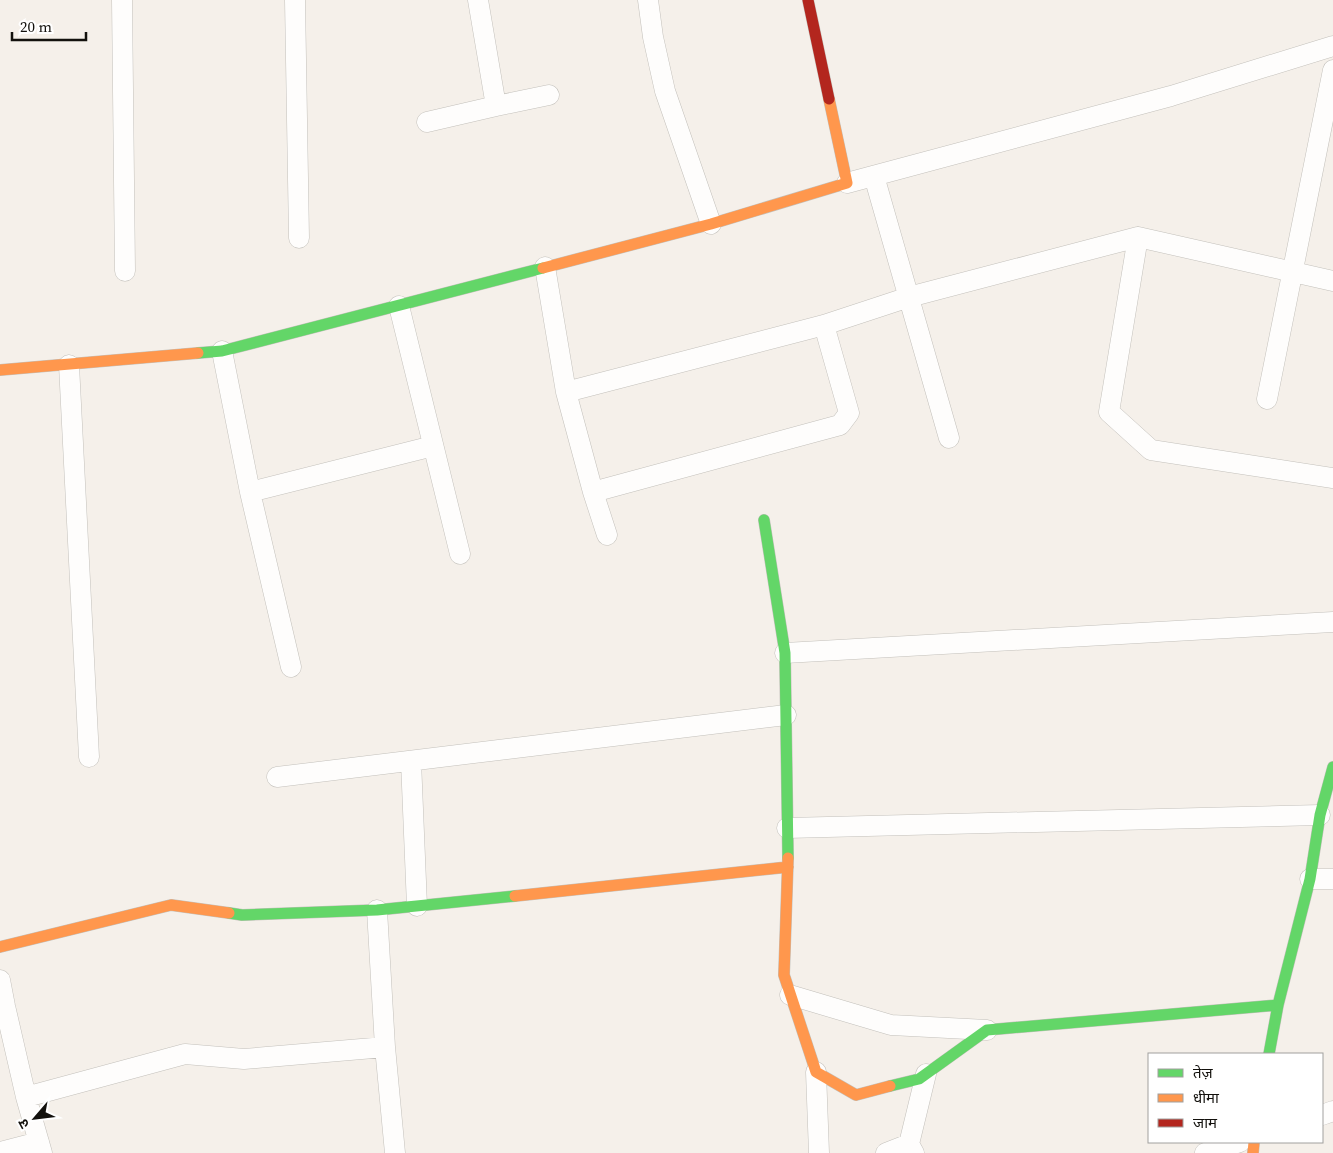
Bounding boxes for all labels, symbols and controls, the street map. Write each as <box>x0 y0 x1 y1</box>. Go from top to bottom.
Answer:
scale bar <box>12 10 86 42</box>
text: 20 m <box>20 16 52 37</box>
legend <box>1148 1053 1323 1143</box>
text: तेज़ <box>1193 1062 1214 1083</box>
text: धीमा <box>1193 1087 1220 1108</box>
north arrow <box>10 1093 60 1143</box>
text: जाम <box>1193 1112 1218 1133</box>
text: उ <box>12 1115 34 1132</box>

